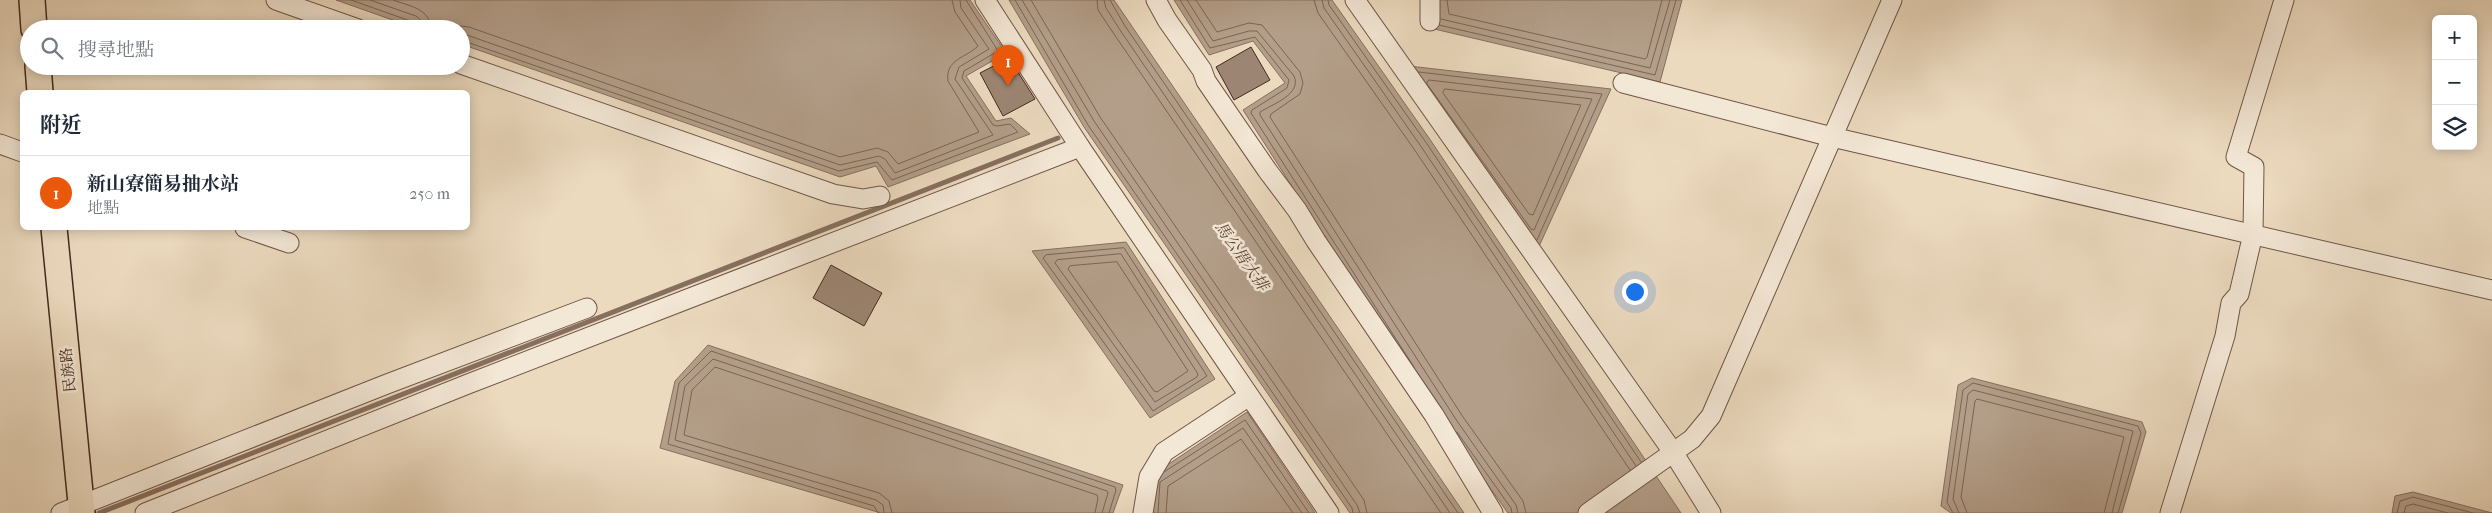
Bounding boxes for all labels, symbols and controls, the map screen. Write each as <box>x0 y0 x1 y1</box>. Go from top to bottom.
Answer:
map controls <box>2432 15 2477 150</box>
button: + <box>2432 15 2477 60</box>
search box <box>20 20 470 75</box>
icon: search <box>38 34 66 62</box>
text: 搜尋地點 <box>78 39 154 61</box>
pin: 1 <box>992 45 1024 86</box>
button: − <box>2432 60 2477 105</box>
button: layers <box>2432 105 2477 150</box>
text: 附近 <box>40 113 82 137</box>
text: 新山寮簡易抽水站 <box>87 173 239 195</box>
text: 1 <box>53 184 59 203</box>
text: 250 m <box>409 184 450 203</box>
text: 地點 <box>87 198 119 217</box>
water label: 馬公厝大排 <box>1211 218 1274 296</box>
your location <box>1622 279 1648 305</box>
street label: 民族路 <box>57 347 79 393</box>

